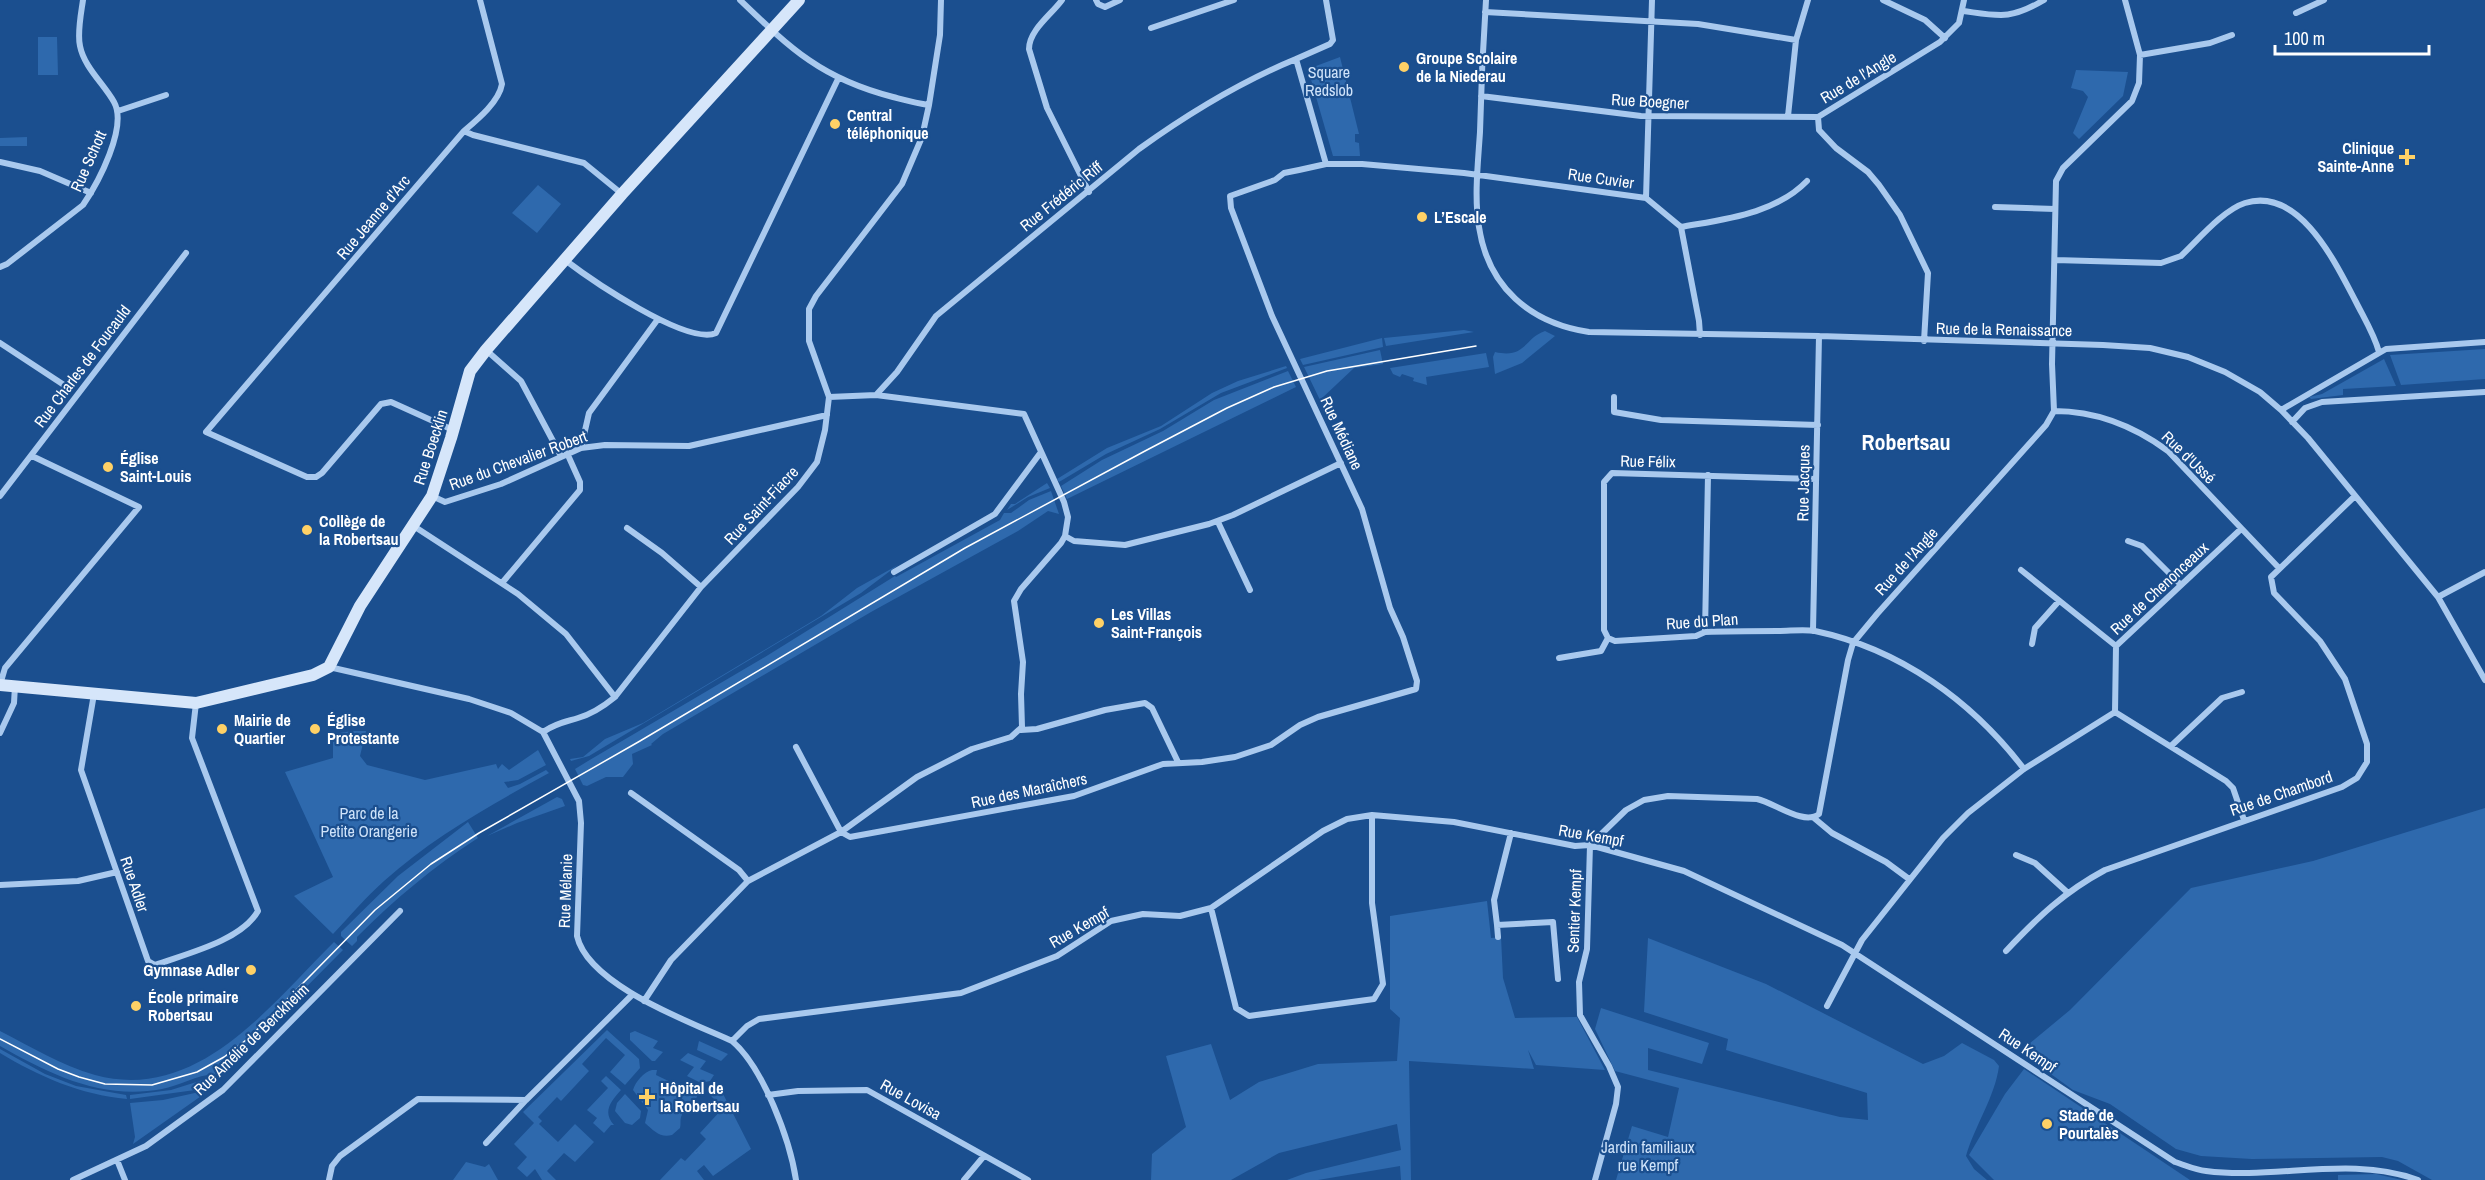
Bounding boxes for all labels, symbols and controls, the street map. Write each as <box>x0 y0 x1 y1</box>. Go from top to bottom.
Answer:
scale bar <box>2275 18 2430 56</box>
text: 100 m <box>2284 26 2325 51</box>
street label: Rue de l'Angle <box>1816 46 1900 108</box>
place label: Groupe Scolaire de la Niederau <box>1416 47 1517 87</box>
marker: Groupe Scolaire de la Niederau <box>1397 60 1411 74</box>
park label: Square Redslob <box>1305 61 1353 101</box>
street label: Rue Boegner <box>1611 88 1690 114</box>
place label: Central téléphonique <box>847 104 929 144</box>
marker: Central téléphonique <box>828 117 842 131</box>
street label: Rue Schott <box>65 127 111 195</box>
place label: Clinique Sainte-Anne <box>2317 137 2394 177</box>
marker: Clinique Sainte-Anne <box>2398 148 2416 166</box>
street label: Rue Frédéric Riff <box>1015 155 1108 236</box>
street label: Rue Cuvier <box>1567 162 1636 194</box>
street label: Rue Jeanne d'Arc <box>331 170 415 264</box>
place label: L’Escale <box>1434 206 1487 228</box>
marker: L’Escale <box>1415 210 1429 224</box>
street label: Rue Charles de Foucauld <box>29 300 135 432</box>
street label: Rue de la Renaissance <box>1936 317 2072 341</box>
street label: Rue Médiane <box>1315 393 1369 473</box>
street label: Rue Boecklin <box>407 406 453 488</box>
street label: Rue du Chevalier Robert <box>446 425 590 495</box>
street label: Rue d'Ussé <box>2157 426 2221 488</box>
district label: Robertsau <box>1861 427 1951 457</box>
street label: Rue Jacques <box>1791 445 1815 521</box>
place label: Église Saint-Louis <box>120 447 191 487</box>
street label: Rue Félix <box>1620 450 1676 472</box>
marker: Église Saint-Louis <box>101 460 115 474</box>
street label: Rue Saint-Fiacre <box>719 461 803 549</box>
place label: Collège de la Robertsau <box>319 510 398 550</box>
street label: Rue de l'Angle <box>1869 522 1943 600</box>
marker: Collège de la Robertsau <box>300 523 314 537</box>
street label: Rue de Chenonceaux <box>2105 536 2213 639</box>
place label: Les Villas Saint-François <box>1111 603 1202 643</box>
street label: Rue du Plan <box>1665 608 1739 634</box>
marker: Les Villas Saint-François <box>1092 616 1106 630</box>
place label: Mairie de Quartier <box>234 709 291 749</box>
place label: Église Protestante <box>327 709 399 749</box>
marker: Mairie de Quartier <box>215 722 229 736</box>
marker: Église Protestante <box>308 722 322 736</box>
street label: Rue de Chambord <box>2227 765 2335 821</box>
street label: Rue des Maraîchers <box>969 767 1089 813</box>
park label: Parc de la Petite Orangerie <box>320 802 418 842</box>
street label: Rue Kempf <box>1557 818 1626 852</box>
street label: Rue Adler <box>115 853 155 915</box>
street label: Rue Mélanie <box>553 853 577 929</box>
street label: Sentier Kempf <box>1562 868 1586 953</box>
street label: Rue Kempf <box>1045 901 1113 953</box>
place label: Gymnase Adler <box>143 959 240 981</box>
marker: Gymnase Adler <box>244 963 258 977</box>
street label: Rue Amélie de Berckheim <box>189 978 313 1100</box>
place label: École primaire Robertsau <box>148 986 238 1026</box>
marker: École primaire Robertsau <box>129 999 143 1013</box>
street label: Rue Kempf <box>1995 1023 2062 1078</box>
street label: Rue Lovisa <box>877 1073 946 1125</box>
place label: Hôpital de la Robertsau <box>660 1077 739 1117</box>
marker: Hôpital de la Robertsau <box>638 1088 656 1106</box>
place label: Stade de Pourtalès <box>2059 1104 2119 1144</box>
marker: Stade de Pourtalès <box>2040 1117 2054 1131</box>
park label: Jardin familiaux rue Kempf <box>1601 1136 1695 1176</box>

